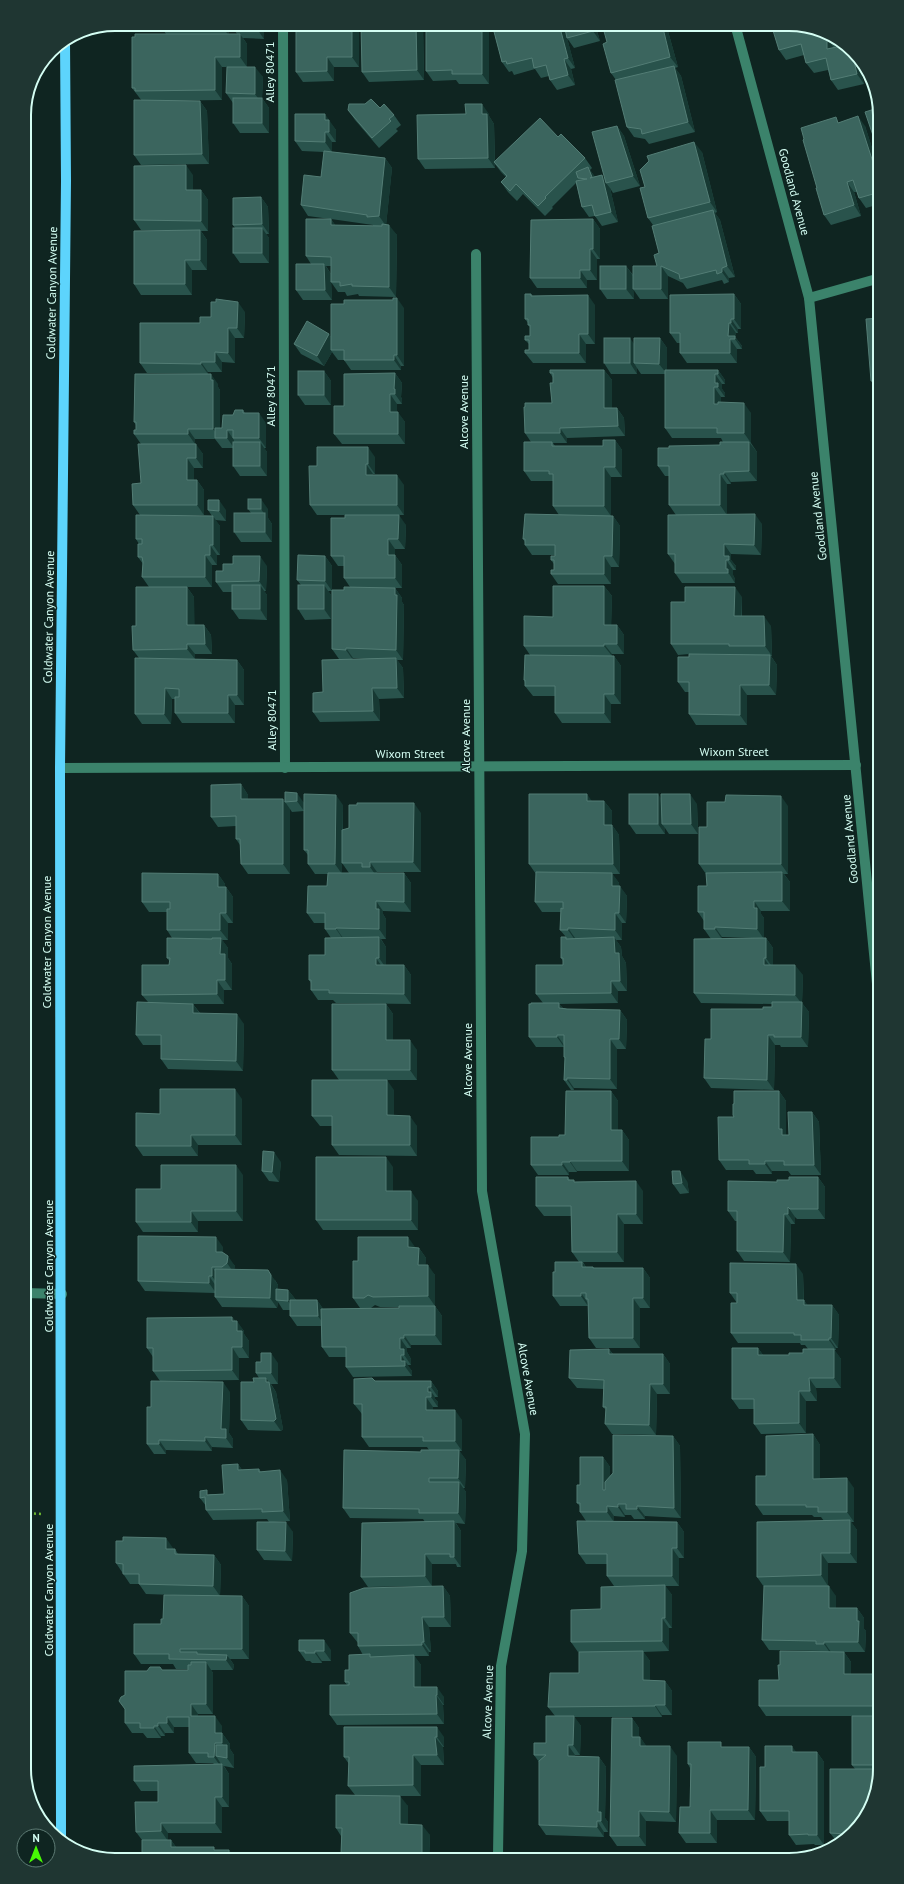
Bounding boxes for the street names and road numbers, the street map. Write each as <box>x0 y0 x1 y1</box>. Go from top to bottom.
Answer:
street label: Alley 80471 <box>262 42 277 102</box>
street label: Goodland Avenue <box>776 147 813 237</box>
street label: Coldwater Canyon Avenue <box>43 226 60 360</box>
street label: Alley 80471 <box>263 366 278 426</box>
street label: Alcove Avenue <box>456 375 471 449</box>
street label: Goodland Avenue <box>805 471 830 561</box>
street label: Coldwater Canyon Avenue <box>40 550 57 684</box>
street label: Alley 80471 <box>264 690 279 750</box>
street label: Alcove Avenue <box>458 699 473 773</box>
street label: Wixom Street <box>699 744 769 759</box>
street label: Wixom Street <box>375 746 445 761</box>
street label: Goodland Avenue <box>838 794 861 884</box>
street label: Coldwater Canyon Avenue <box>39 876 54 1008</box>
street label: Alcove Avenue <box>460 1023 475 1097</box>
street label: Coldwater Canyon Avenue <box>41 1200 56 1332</box>
street label: Alcove Avenue <box>515 1341 542 1417</box>
street label: Coldwater Canyon Avenue <box>41 1524 56 1656</box>
street label: Alcove Avenue <box>479 1665 496 1739</box>

